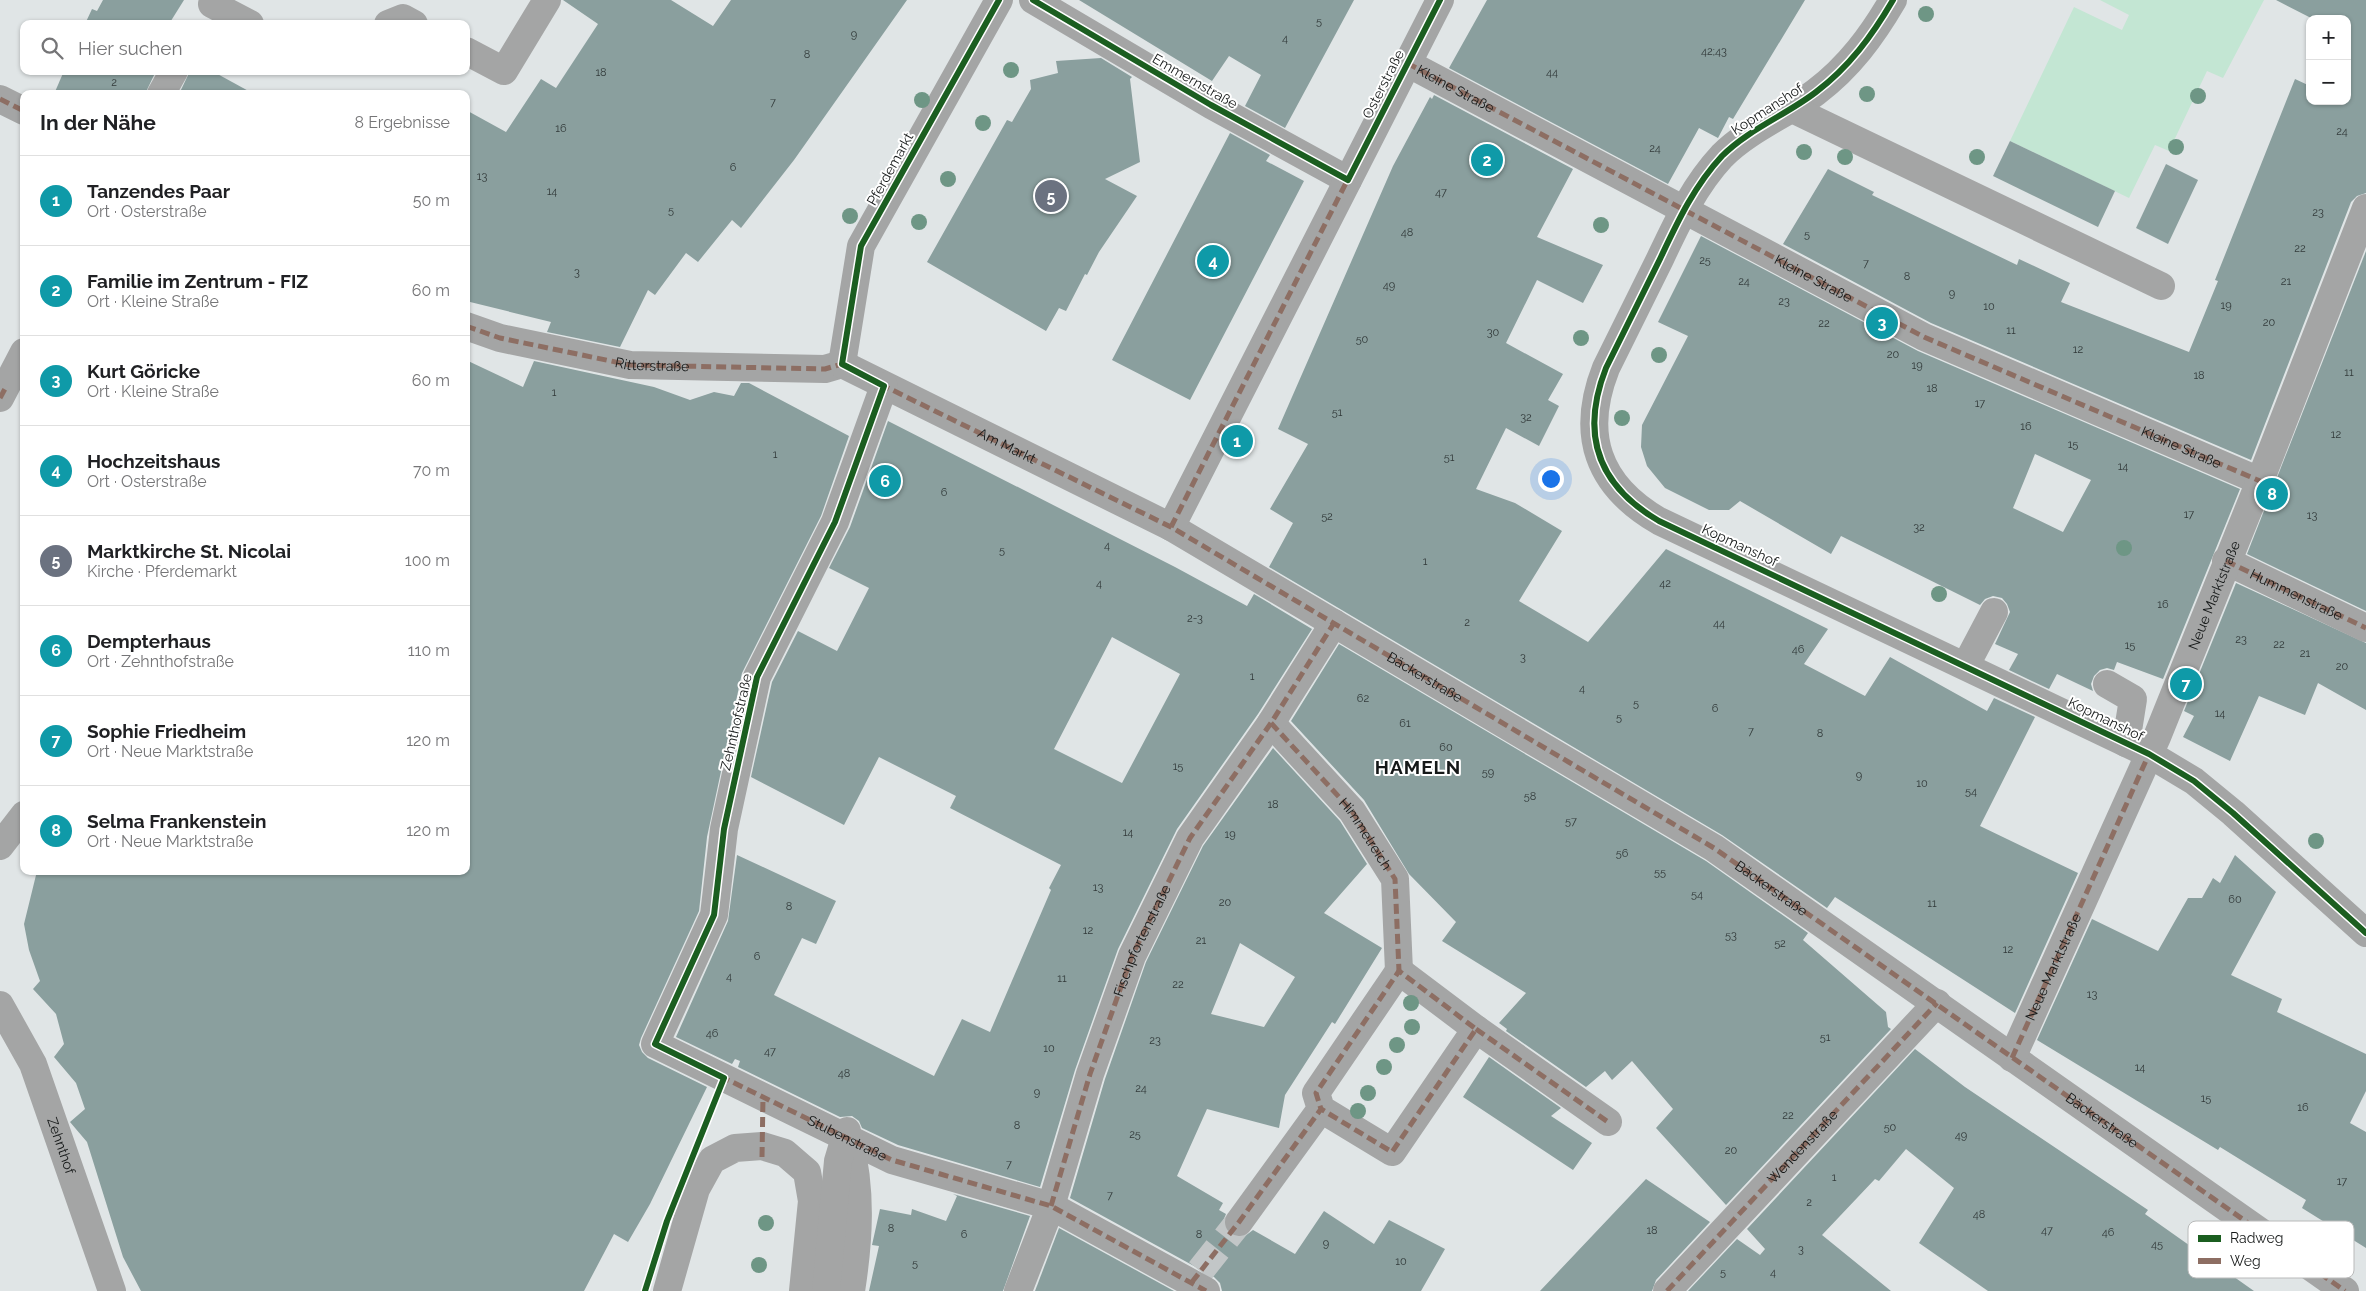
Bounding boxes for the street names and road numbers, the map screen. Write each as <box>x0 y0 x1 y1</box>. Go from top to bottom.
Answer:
street label: Osterstraße <box>1359 47 1407 121</box>
street label: Emmernstraße <box>1150 50 1240 112</box>
street label: Kleine Straße <box>1414 62 1497 116</box>
street label: Kopmanshof <box>1728 79 1807 138</box>
street label: Pferdemarkt <box>863 130 917 208</box>
street label: Kleine Straße <box>1772 251 1855 306</box>
street label: Ritterstraße <box>614 354 690 374</box>
street label: Kleine Straße <box>2139 423 2224 471</box>
street label: Am Markt <box>975 425 1039 467</box>
street label: Kopmanshof <box>1699 520 1782 570</box>
street label: Neue Marktstraße <box>2185 539 2243 652</box>
street label: Hummenstraße <box>2247 566 2345 624</box>
street label: Bäckerstraße <box>1384 649 1465 705</box>
street label: Zehnthofstraße <box>717 672 755 772</box>
street label: Kopmanshof <box>2066 694 2148 745</box>
street label: Himmelreich <box>1336 794 1395 873</box>
street label: Bäckerstraße <box>1732 857 1811 919</box>
street label: Fischpfortenstraße <box>1110 882 1174 999</box>
street label: Neue Marktstraße <box>2022 911 2084 1023</box>
street label: Bäckerstraße <box>2063 1089 2141 1151</box>
street label: Wendenstraße <box>1764 1106 1841 1187</box>
street label: Stubenstraße <box>805 1112 889 1164</box>
street label: Zehnthof <box>44 1115 79 1177</box>

